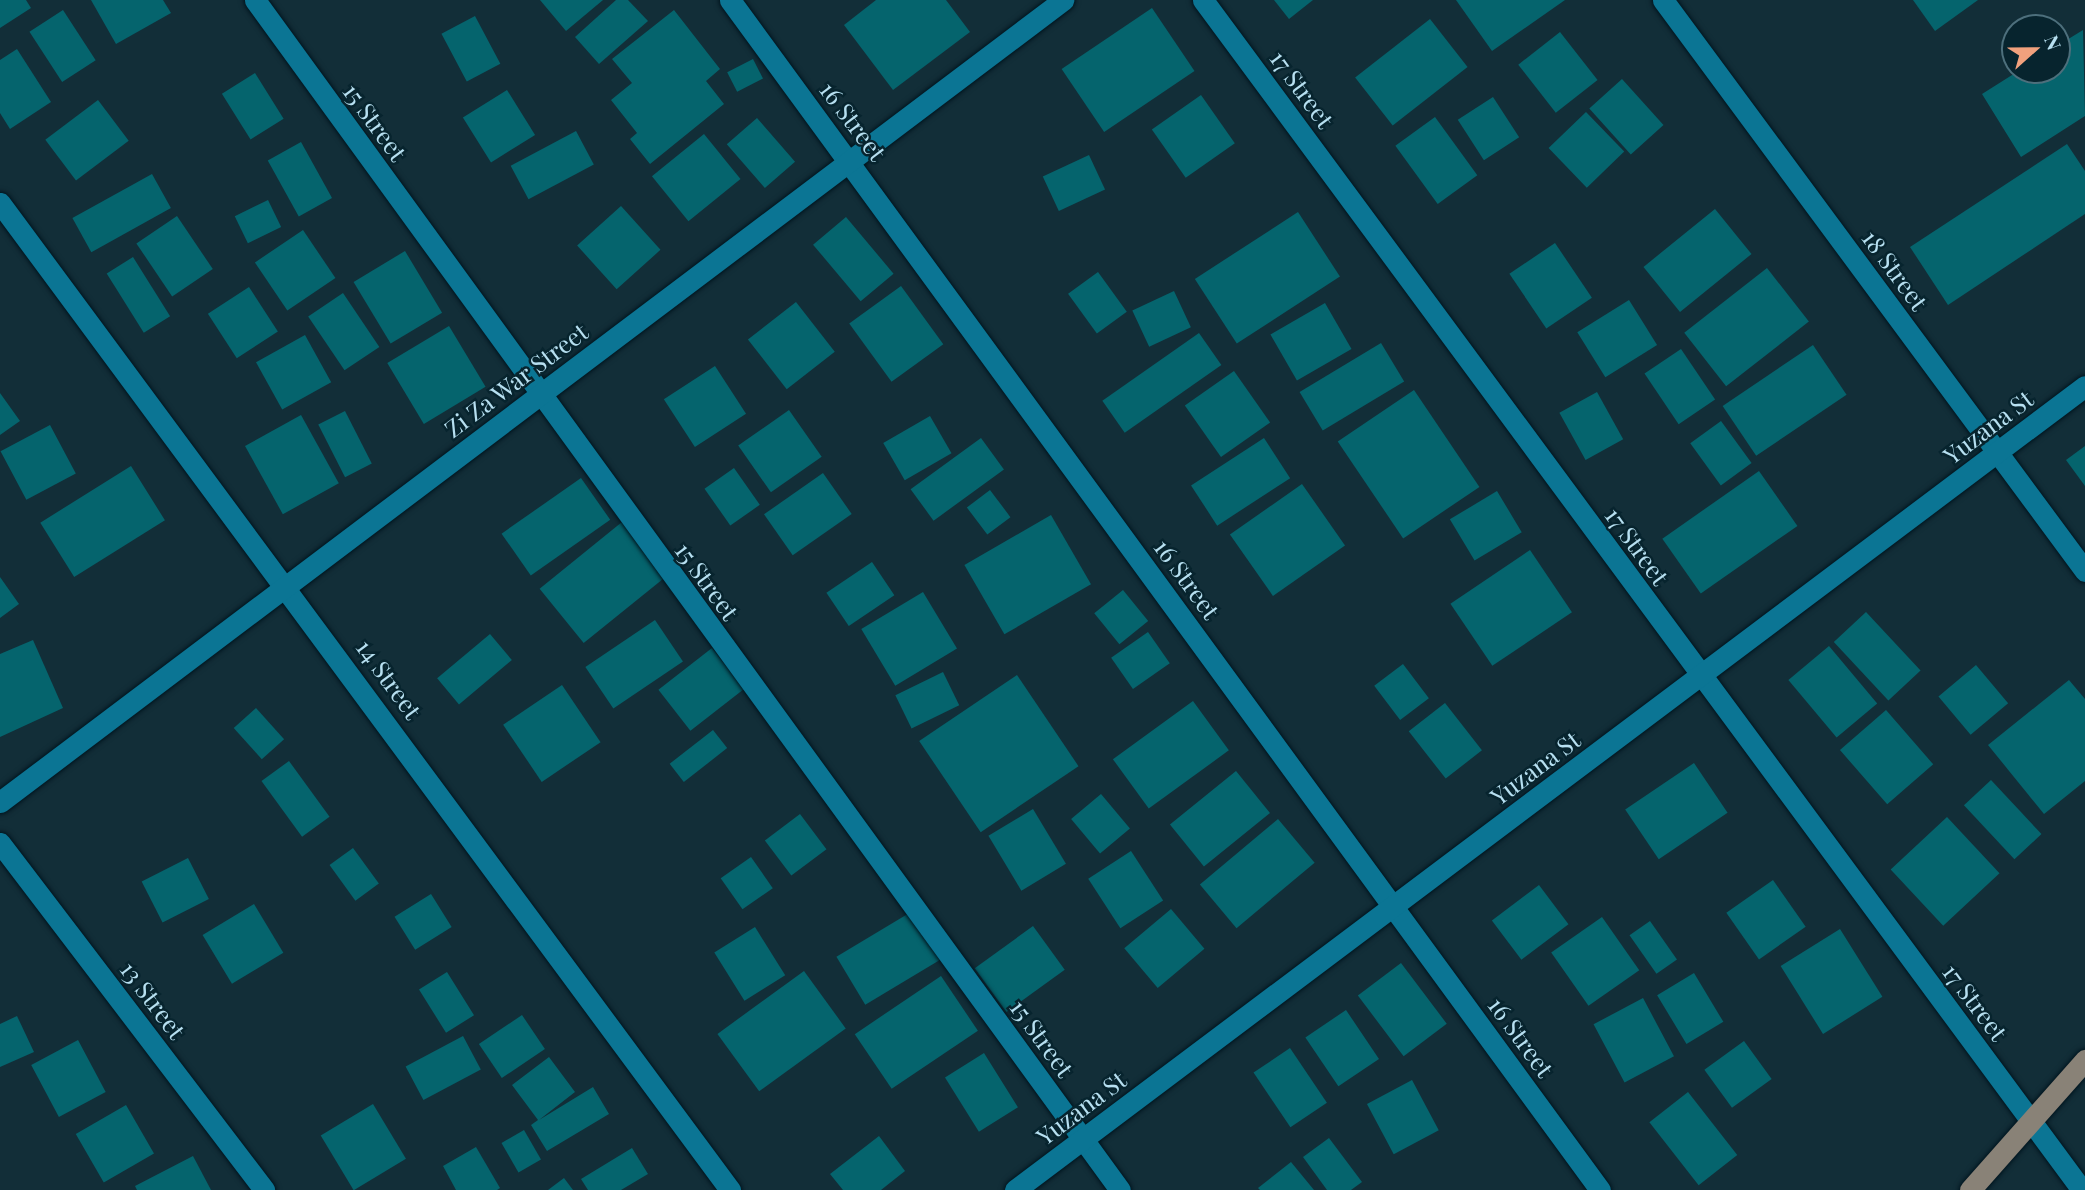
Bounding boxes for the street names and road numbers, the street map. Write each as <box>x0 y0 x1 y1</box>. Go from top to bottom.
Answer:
street label: 17 Street <box>1264 45 1340 133</box>
street label: 16 Street <box>814 76 892 166</box>
street label: 15 Street <box>337 78 413 166</box>
street label: 18 Street <box>1856 224 1934 316</box>
street label: Zi Za War Street <box>438 316 594 444</box>
street label: Yuzana St <box>1938 384 2038 470</box>
street label: 17 Street <box>1599 502 1675 590</box>
street label: 16 Street <box>1148 533 1226 625</box>
street label: 15 Street <box>669 537 745 625</box>
street label: 14 Street <box>351 634 427 724</box>
street label: Yuzana St <box>1485 725 1585 811</box>
street label: 13 Street <box>115 956 191 1044</box>
street label: 17 Street <box>1937 958 2013 1046</box>
street label: 16 Street <box>1482 991 1560 1083</box>
street label: 15 Street <box>1004 994 1080 1082</box>
street label: Yuzana St <box>1031 1065 1131 1151</box>

